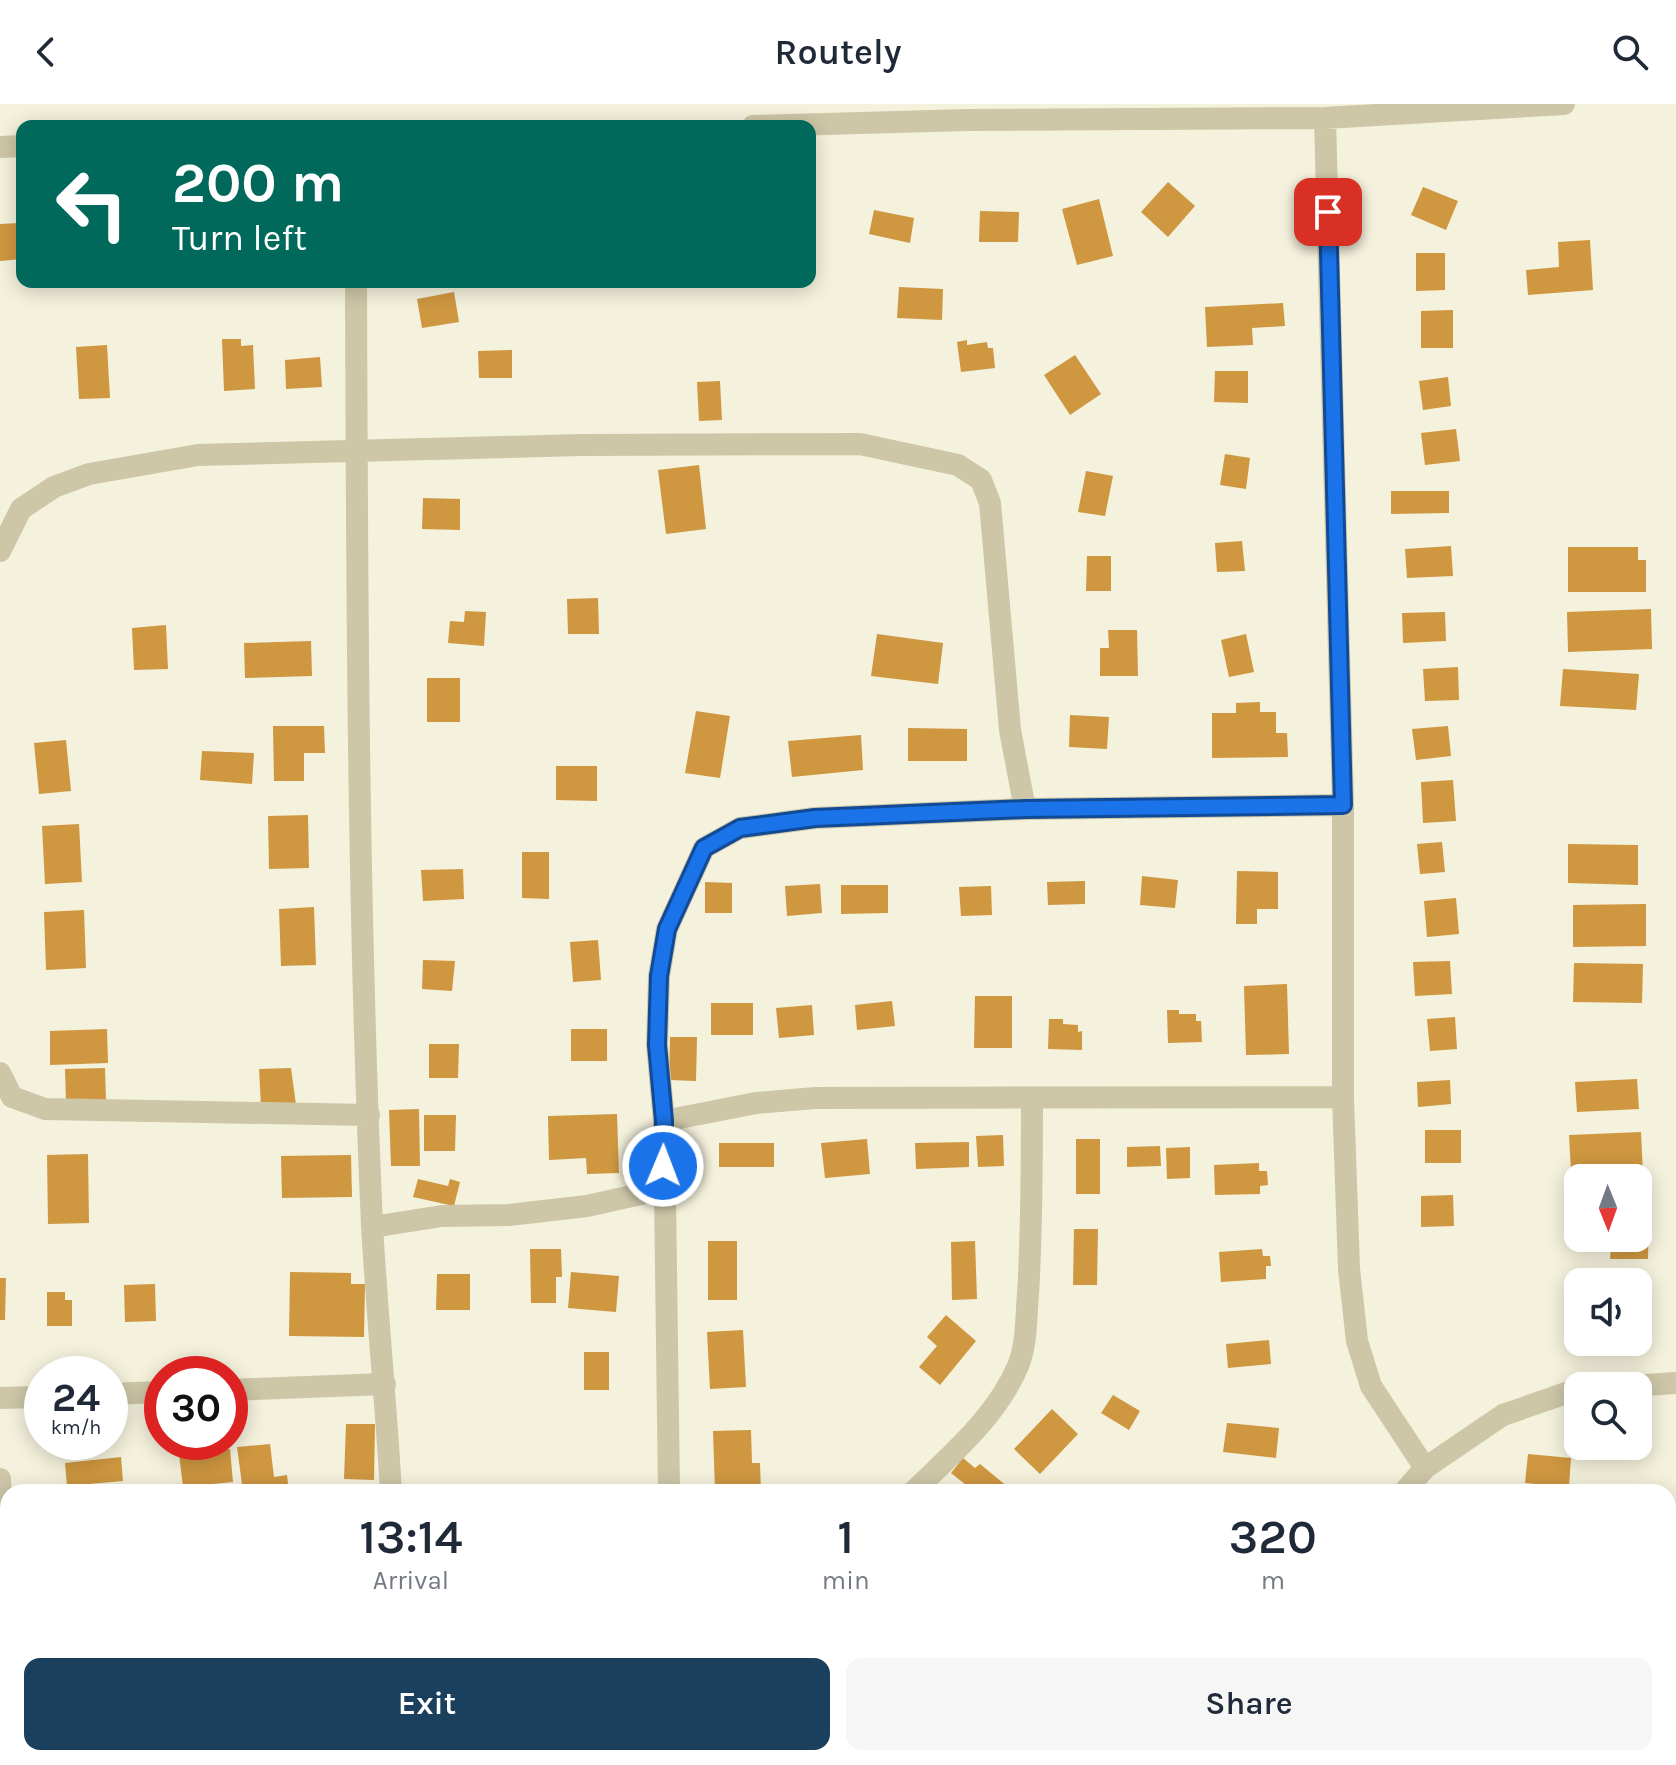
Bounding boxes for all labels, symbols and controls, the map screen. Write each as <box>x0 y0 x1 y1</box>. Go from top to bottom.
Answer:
icon: back <box>24 30 68 74</box>
icon: search <box>1608 30 1652 74</box>
text: Routely <box>775 31 901 73</box>
text: 200 m <box>172 150 344 215</box>
icon: left <box>40 152 144 256</box>
pin <box>1294 178 1362 246</box>
icon: arrive <box>1306 190 1350 234</box>
text: Turn left <box>172 217 307 259</box>
position arrow <box>621 1124 705 1208</box>
north arrow <box>1564 1164 1652 1252</box>
map controls <box>1564 1164 1652 1460</box>
button: sound <box>1564 1268 1652 1356</box>
speed limit sign: 30 <box>144 1356 248 1460</box>
button: search <box>1564 1372 1652 1460</box>
text: 24 <box>52 1374 100 1421</box>
text: km/h <box>51 1416 101 1439</box>
text: 13:14 <box>359 1509 463 1565</box>
text: 1 <box>837 1509 854 1565</box>
text: 320 <box>1229 1509 1317 1565</box>
text: Arrival <box>373 1565 449 1596</box>
text: min <box>822 1565 870 1596</box>
text: m <box>1261 1565 1285 1596</box>
button: Exit <box>24 1658 830 1750</box>
button: Share <box>846 1658 1652 1750</box>

